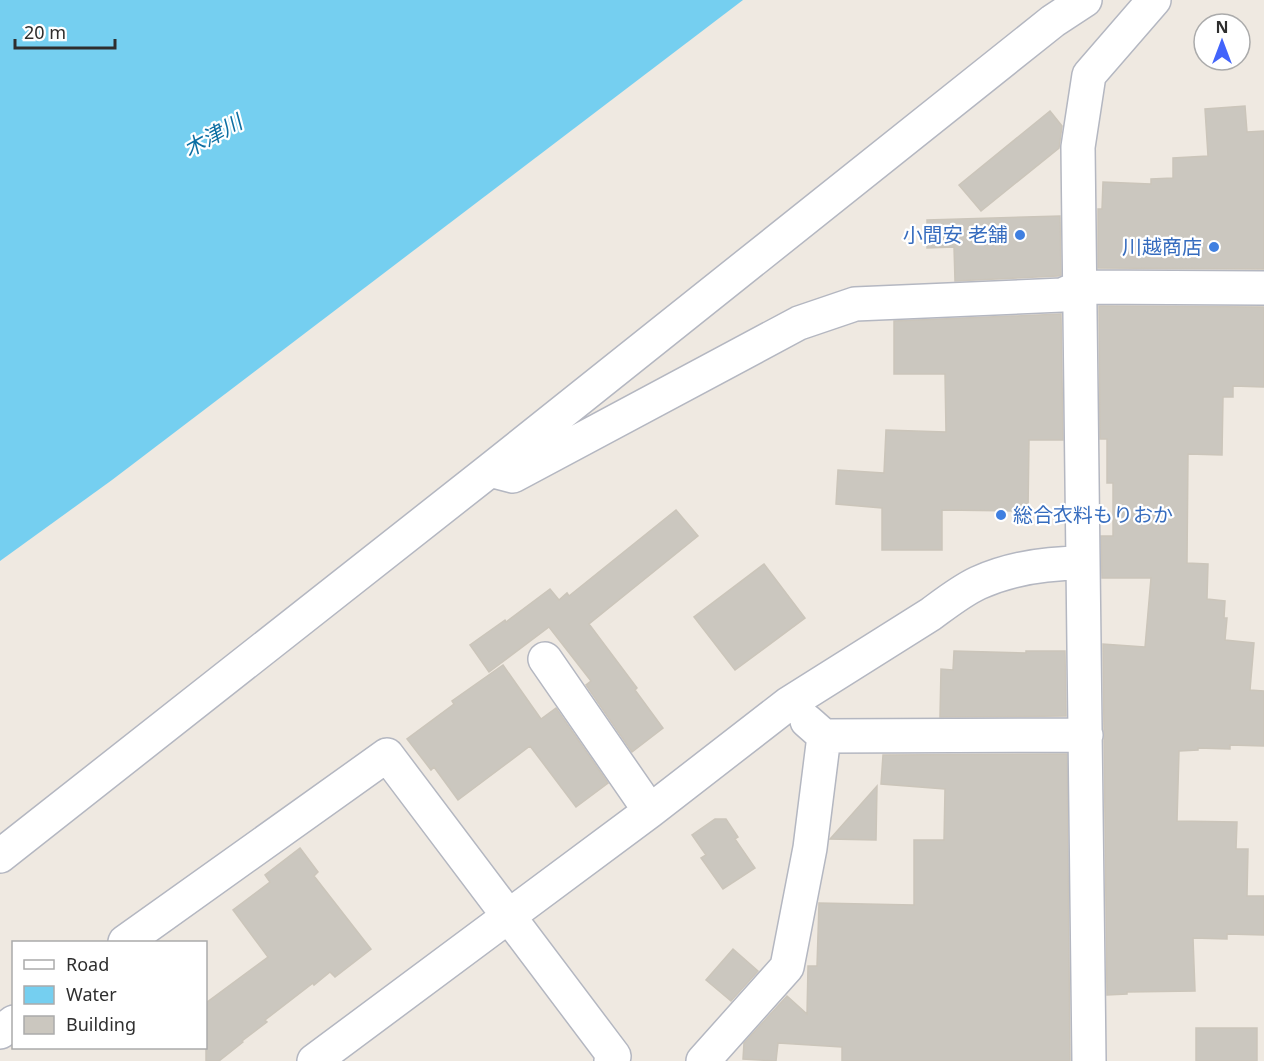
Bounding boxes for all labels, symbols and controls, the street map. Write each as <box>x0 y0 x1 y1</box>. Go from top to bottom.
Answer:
scale bar <box>15 12 116 50</box>
north arrow <box>1192 12 1252 72</box>
text: N <box>1215 16 1229 38</box>
text: 20 m <box>24 20 66 44</box>
water label: 木津川 <box>178 107 249 163</box>
place label: 小間安 老舗 <box>903 221 1008 248</box>
marker: 小間安 老舗 <box>1013 228 1027 242</box>
place label: 川越商店 <box>1122 233 1202 260</box>
marker: 川越商店 <box>1207 240 1221 254</box>
place label: 総合衣料もりおか <box>1013 501 1173 528</box>
marker: 総合衣料もりおか <box>994 508 1008 522</box>
legend <box>12 941 207 1049</box>
text: Road <box>66 952 109 976</box>
text: Water <box>66 982 117 1006</box>
text: Building <box>66 1012 136 1036</box>

